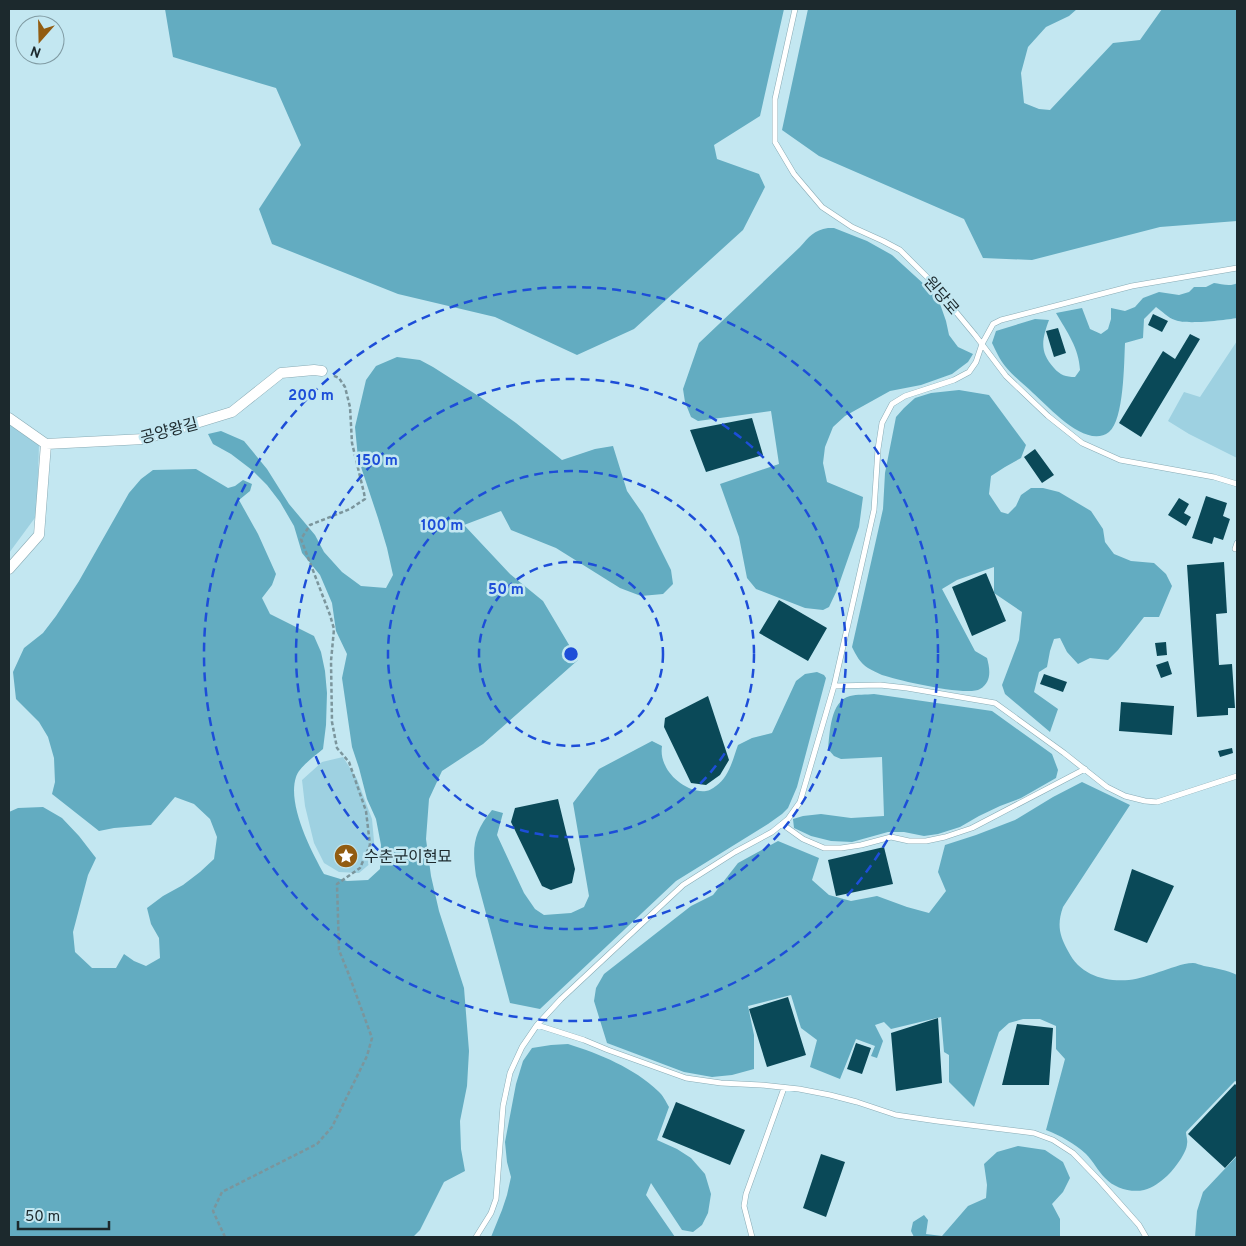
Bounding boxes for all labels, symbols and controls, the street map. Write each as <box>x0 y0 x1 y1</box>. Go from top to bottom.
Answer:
north arrow <box>15 15 65 65</box>
text: N <box>28 41 44 61</box>
street label: 원당로 <box>919 273 962 320</box>
text: 200 m <box>288 387 334 406</box>
street label: 공양왕길 <box>138 415 201 449</box>
text: 150 m <box>356 452 398 471</box>
text: 100 m <box>421 517 463 536</box>
text: 50 m <box>488 581 524 600</box>
centre of rings <box>562 645 580 663</box>
place icon: 수춘군이현묘 <box>333 843 359 869</box>
place label: 수춘군이현묘 <box>364 848 452 868</box>
scale bar <box>18 1198 109 1230</box>
text: 50 m <box>25 1208 60 1227</box>

